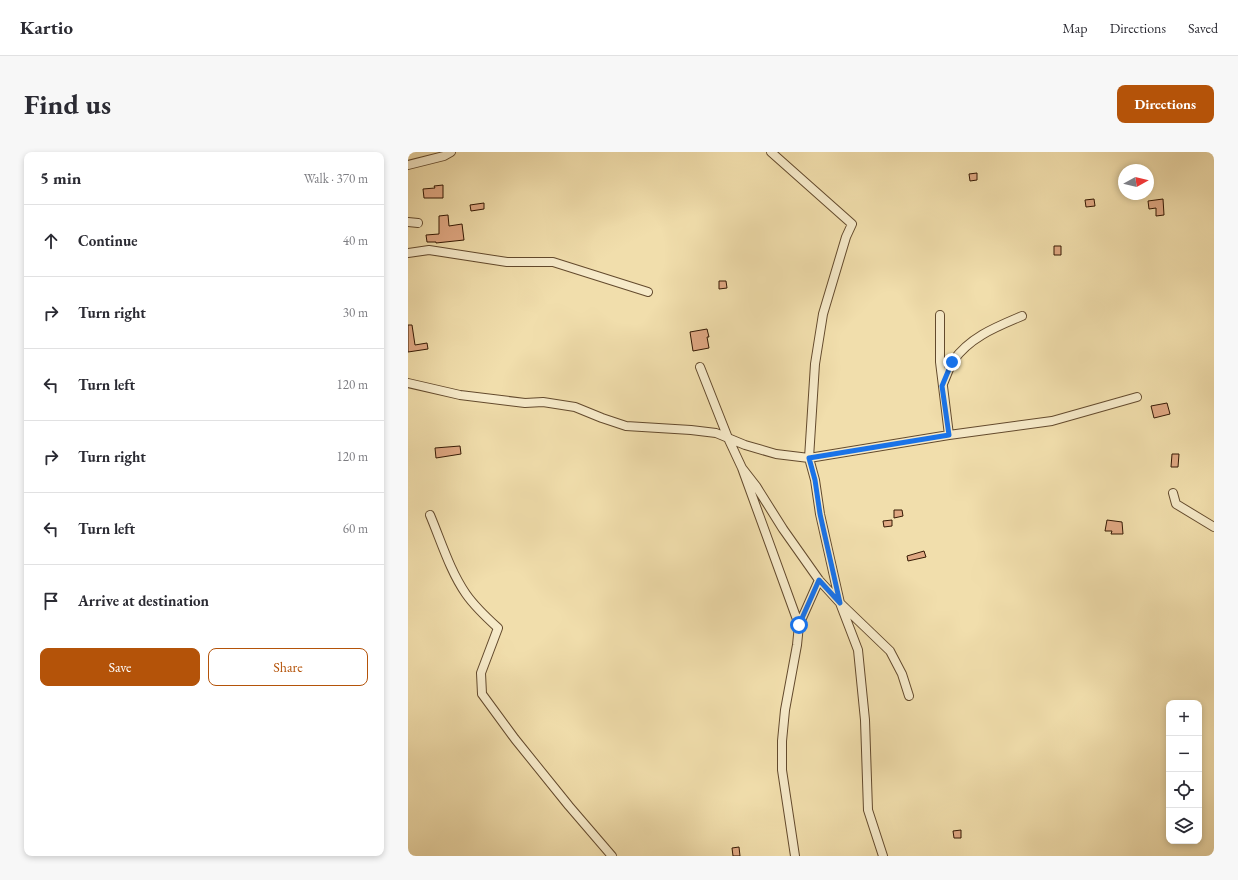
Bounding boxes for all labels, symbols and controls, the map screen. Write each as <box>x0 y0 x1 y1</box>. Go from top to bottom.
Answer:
text: Kartio <box>20 15 73 40</box>
text: Map <box>1062 19 1088 37</box>
text: Directions <box>1110 19 1166 37</box>
text: Saved <box>1188 19 1218 37</box>
button: Directions <box>1117 85 1214 123</box>
text: Find us <box>24 86 111 122</box>
north arrow <box>1118 164 1154 200</box>
text: 5 min <box>40 167 81 189</box>
text: Walk · 370 m <box>304 170 368 187</box>
icon: ahead <box>40 230 62 252</box>
text: Continue <box>78 231 138 250</box>
text: 40 m <box>343 232 368 249</box>
icon: right <box>40 302 62 324</box>
text: Turn right <box>78 303 146 322</box>
text: 30 m <box>343 304 368 321</box>
route end <box>943 353 961 371</box>
icon: left <box>40 374 62 396</box>
text: Turn left <box>78 375 135 394</box>
text: 120 m <box>337 376 368 393</box>
icon: right <box>40 446 62 468</box>
text: Turn right <box>78 447 146 466</box>
text: 120 m <box>337 448 368 465</box>
icon: left <box>40 518 62 540</box>
text: Turn left <box>78 519 135 538</box>
text: 60 m <box>343 520 368 537</box>
icon: arrive <box>40 590 62 612</box>
text: Arrive at destination <box>78 591 209 610</box>
route start <box>790 616 808 634</box>
button: Save <box>40 648 200 686</box>
button: Share <box>208 648 368 686</box>
map controls <box>1166 700 1202 844</box>
button: + <box>1166 700 1202 736</box>
button: − <box>1166 736 1202 772</box>
button: locate <box>1166 772 1202 808</box>
button: layers <box>1166 808 1202 844</box>

